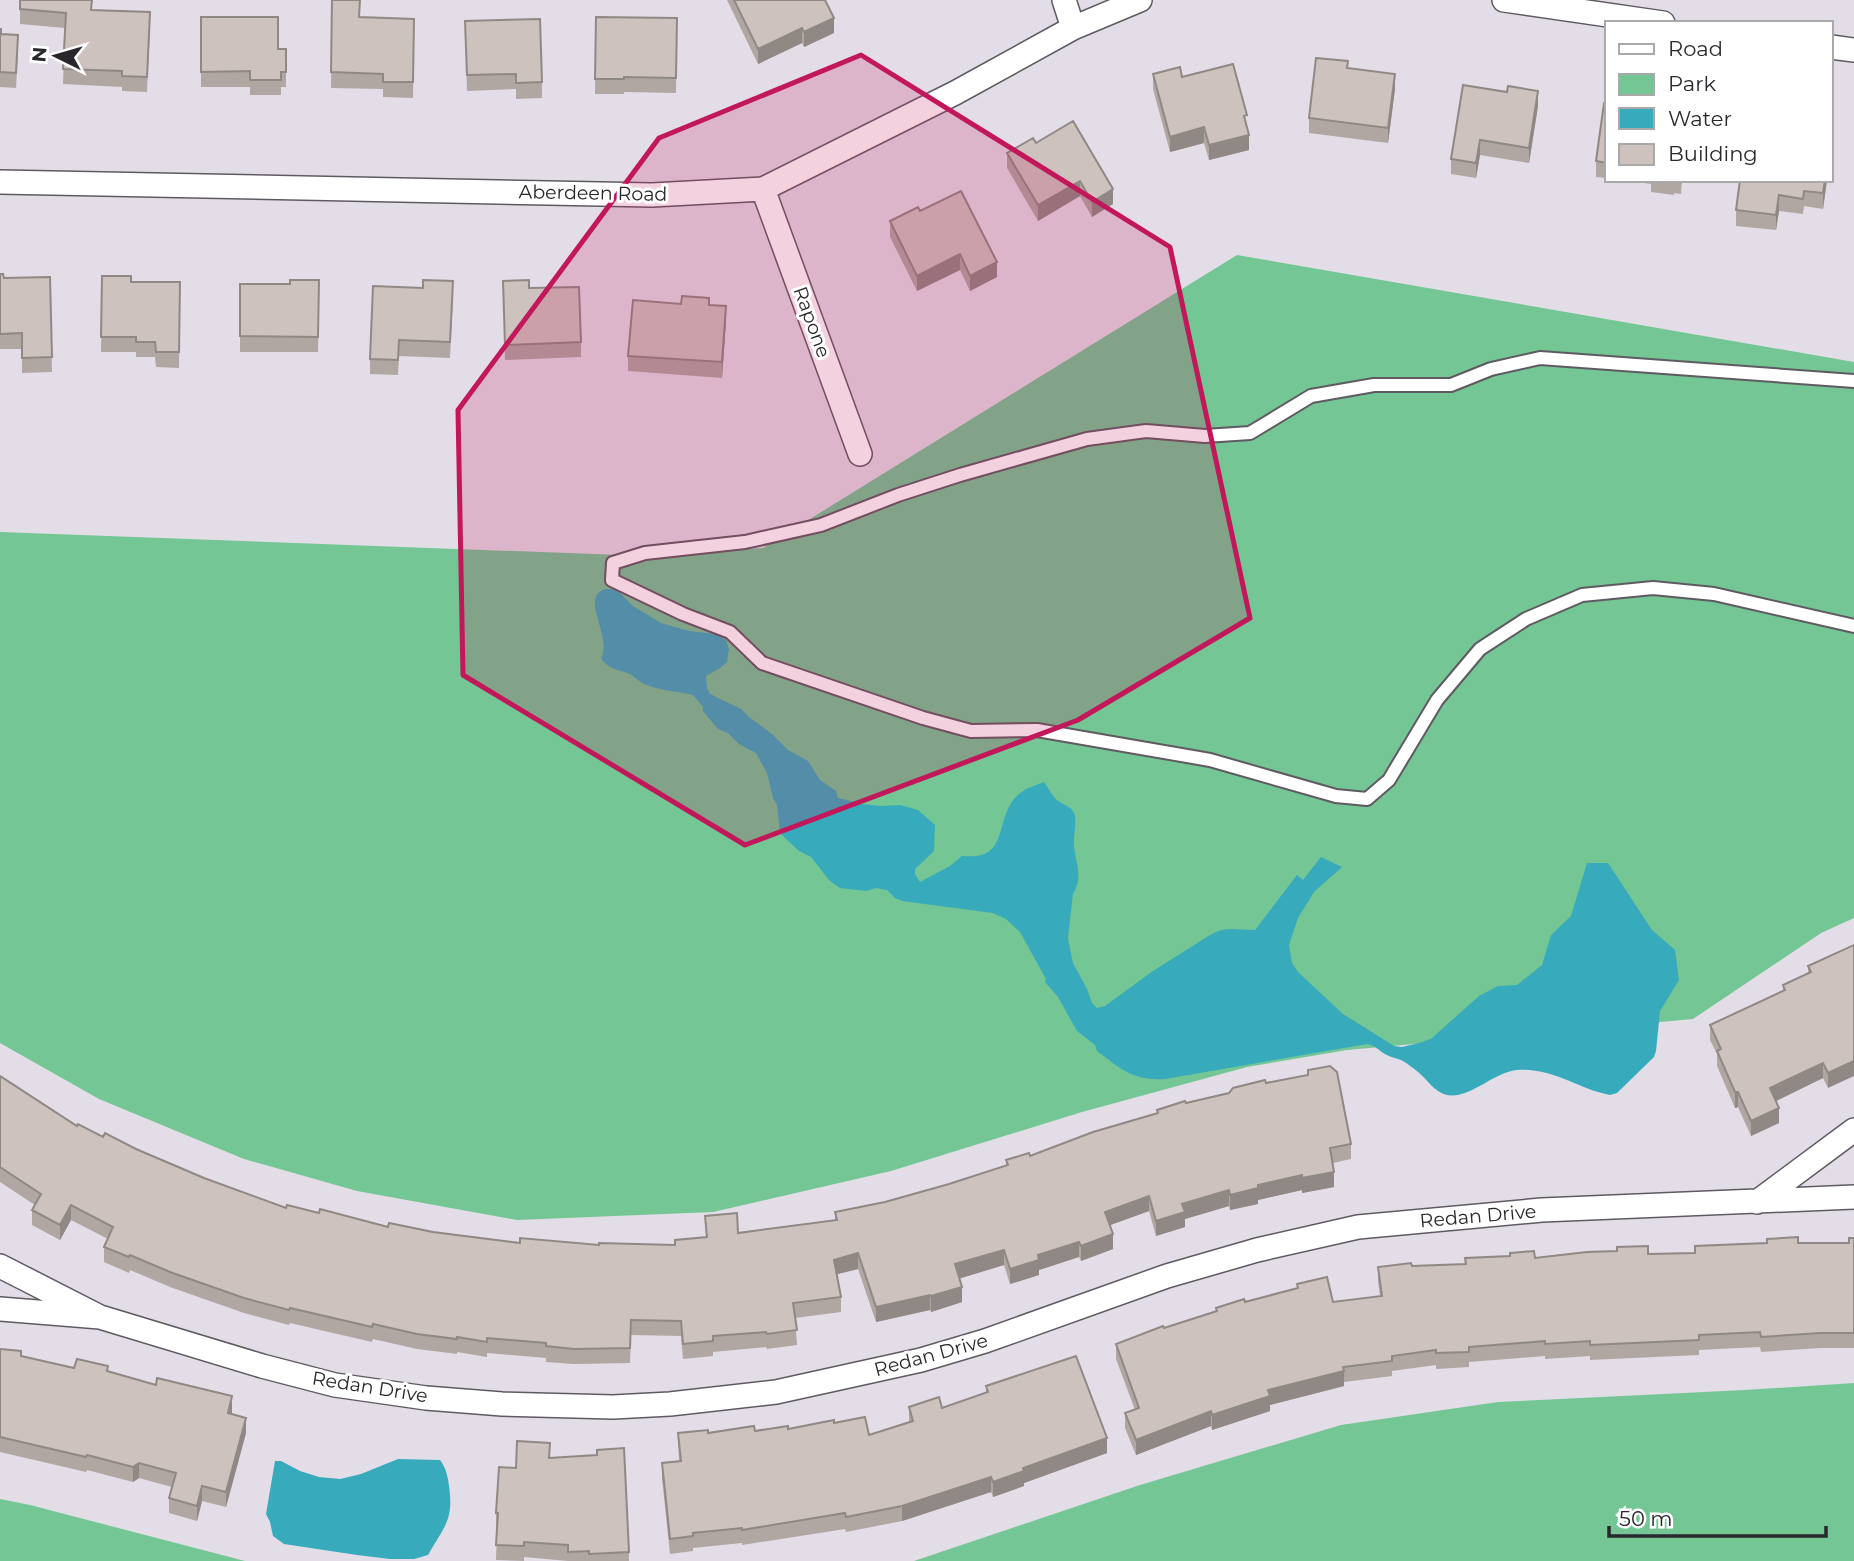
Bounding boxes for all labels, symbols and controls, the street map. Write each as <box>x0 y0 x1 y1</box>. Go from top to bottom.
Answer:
north arrow <box>21 21 91 91</box>
legend <box>1605 21 1833 182</box>
text: Road <box>1668 36 1723 61</box>
text: N <box>27 46 52 63</box>
text: Park <box>1668 71 1716 96</box>
text: Water <box>1668 106 1732 131</box>
text: Building <box>1668 141 1758 166</box>
street label: Aberdeen Road <box>518 180 668 206</box>
street label: Rapone <box>789 283 835 361</box>
street label: Redan Drive <box>1419 1199 1537 1233</box>
street label: Redan Drive <box>872 1329 990 1381</box>
street label: Redan Drive <box>310 1366 430 1408</box>
scale bar <box>1609 1494 1826 1538</box>
text: 50 m <box>1619 1506 1673 1531</box>

